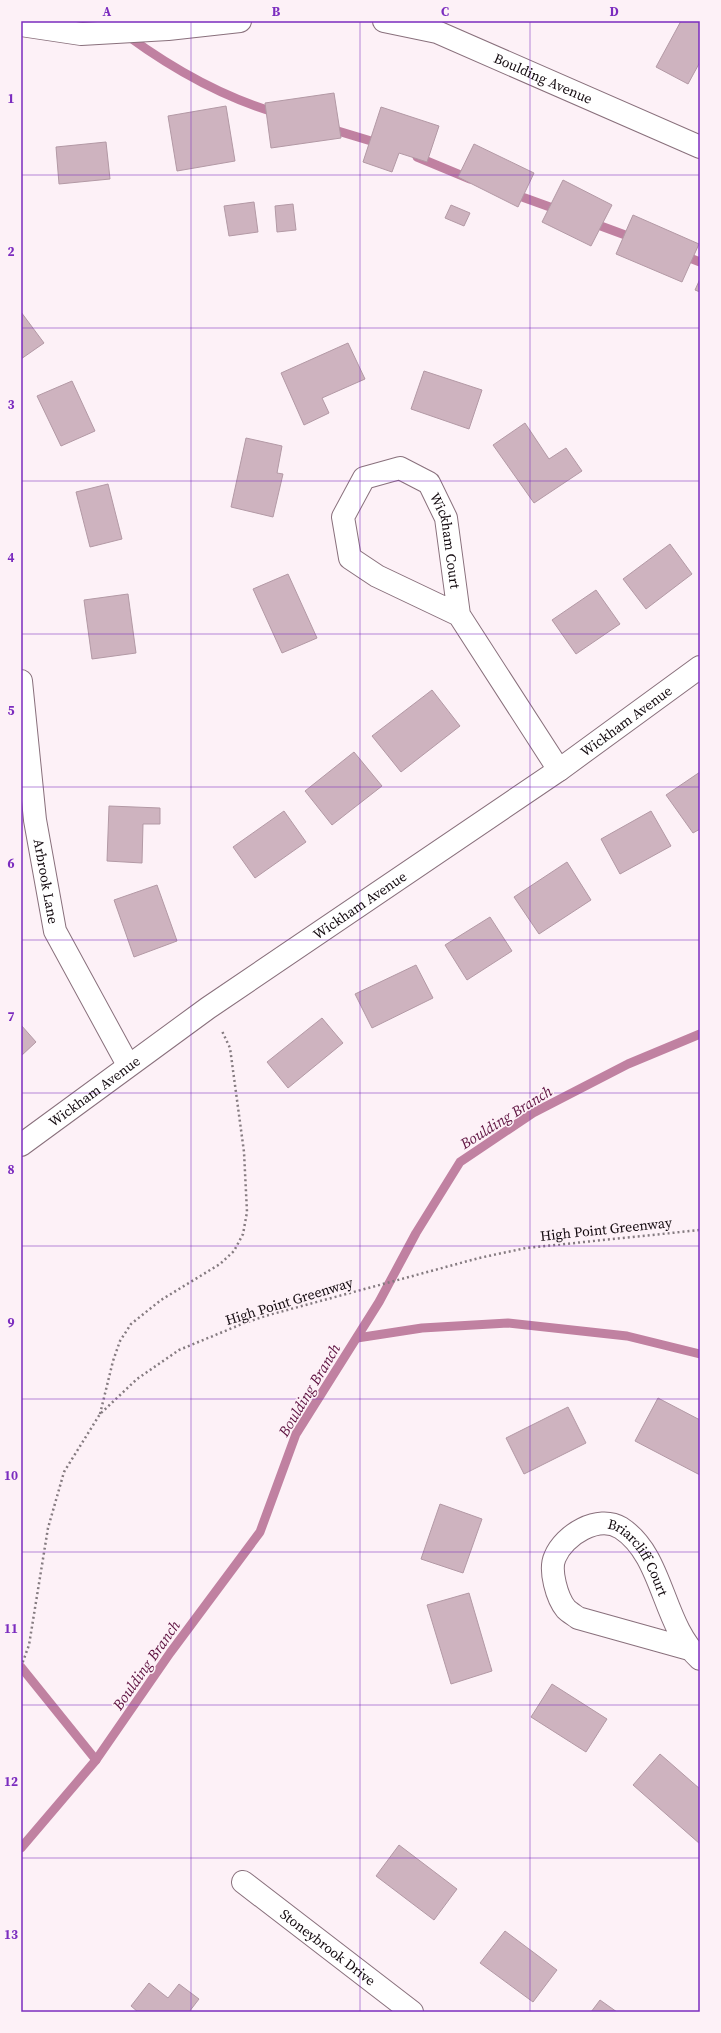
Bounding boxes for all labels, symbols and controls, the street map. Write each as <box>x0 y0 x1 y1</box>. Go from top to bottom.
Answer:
text: A <box>103 3 112 20</box>
text: B <box>272 3 281 20</box>
text: C <box>441 3 449 20</box>
text: D <box>609 3 619 20</box>
street label: Boulding Avenue <box>491 48 596 109</box>
text: 1 <box>7 90 15 107</box>
text: 2 <box>7 243 15 260</box>
text: 3 <box>7 396 15 413</box>
street label: Wickham Court <box>425 489 465 590</box>
text: 4 <box>7 549 15 566</box>
street label: Wickham Avenue <box>576 681 676 761</box>
text: 5 <box>7 702 15 719</box>
street label: Arbrook Lane <box>29 837 64 925</box>
text: 6 <box>7 855 15 872</box>
street label: Wickham Avenue <box>309 866 410 944</box>
text: 7 <box>7 1008 15 1025</box>
street label: Wickham Avenue <box>44 1051 144 1132</box>
water label: Boulding Branch <box>455 1080 556 1154</box>
text: 8 <box>7 1161 15 1178</box>
street label: High Point Greenway <box>539 1212 674 1246</box>
street label: High Point Greenway <box>223 1272 356 1330</box>
text: 9 <box>7 1314 15 1331</box>
water label: Boulding Branch <box>272 1340 345 1441</box>
text: 10 <box>4 1467 18 1484</box>
street label: Briarcliff Court <box>606 1514 673 1599</box>
water label: Boulding Branch <box>107 1616 185 1715</box>
text: 11 <box>4 1620 18 1637</box>
text: 12 <box>4 1773 18 1790</box>
street label: Stoneybrook Drive <box>276 1904 380 1990</box>
text: 13 <box>4 1926 18 1943</box>

